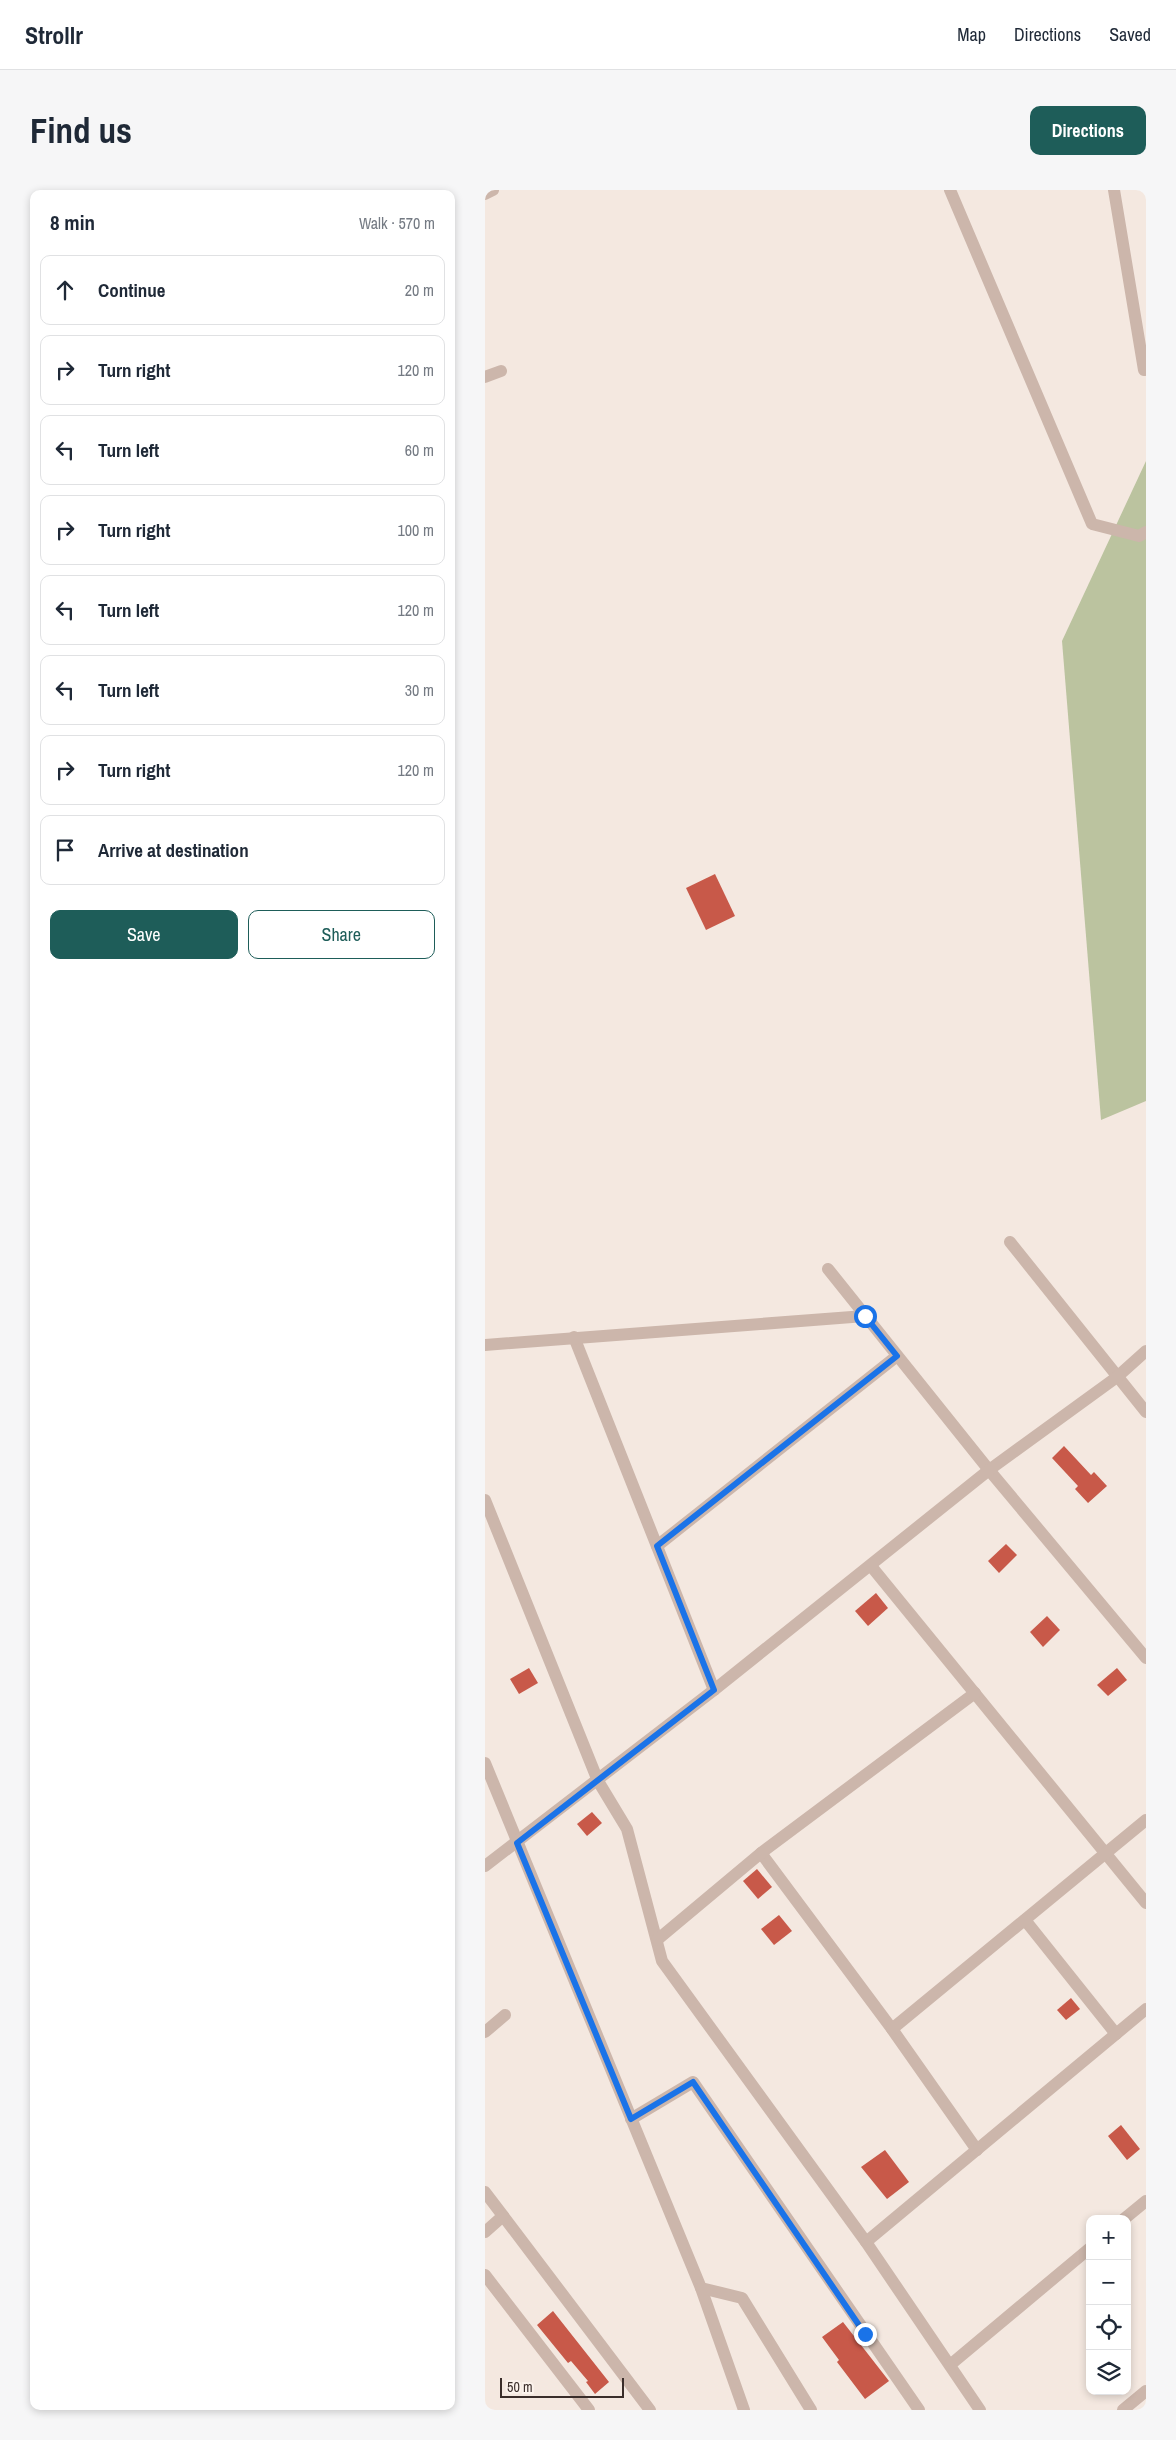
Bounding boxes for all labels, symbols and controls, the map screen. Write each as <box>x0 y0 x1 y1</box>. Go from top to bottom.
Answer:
text: Strollr <box>25 19 83 51</box>
text: Map <box>957 22 986 47</box>
text: Directions <box>1014 22 1081 47</box>
text: Saved <box>1109 22 1151 47</box>
button: Directions <box>1030 106 1146 155</box>
text: Find us <box>30 107 132 154</box>
text: 8 min <box>50 208 95 237</box>
text: Walk · 570 m <box>359 212 435 234</box>
icon: ahead <box>51 276 79 304</box>
text: Continue <box>98 277 166 303</box>
text: 20 m <box>405 279 434 301</box>
icon: right <box>51 356 79 384</box>
text: Turn right <box>98 357 170 383</box>
text: 120 m <box>398 359 434 381</box>
icon: left <box>51 436 79 464</box>
text: Turn left <box>98 437 159 463</box>
text: 60 m <box>405 439 434 461</box>
icon: right <box>51 516 79 544</box>
text: Turn right <box>98 517 170 543</box>
text: 100 m <box>398 519 434 541</box>
icon: left <box>51 596 79 624</box>
text: Turn left <box>98 597 159 623</box>
text: 120 m <box>398 599 434 621</box>
icon: left <box>51 676 79 704</box>
text: Turn left <box>98 677 159 703</box>
text: 30 m <box>405 679 434 701</box>
icon: right <box>51 756 79 784</box>
text: Turn right <box>98 757 170 783</box>
text: 120 m <box>398 759 434 781</box>
icon: arrive <box>51 836 79 864</box>
text: Arrive at destination <box>98 837 249 863</box>
button: Save <box>50 910 238 959</box>
button: Share <box>248 910 435 959</box>
route start <box>854 1305 877 1328</box>
map controls <box>1086 2215 1131 2395</box>
button: + <box>1086 2215 1131 2260</box>
button: − <box>1086 2260 1131 2305</box>
button: locate <box>1086 2305 1131 2350</box>
route end <box>854 2323 877 2346</box>
button: layers <box>1086 2350 1131 2395</box>
scale bar <box>500 2375 624 2398</box>
text: 50 m <box>507 2378 533 2396</box>

